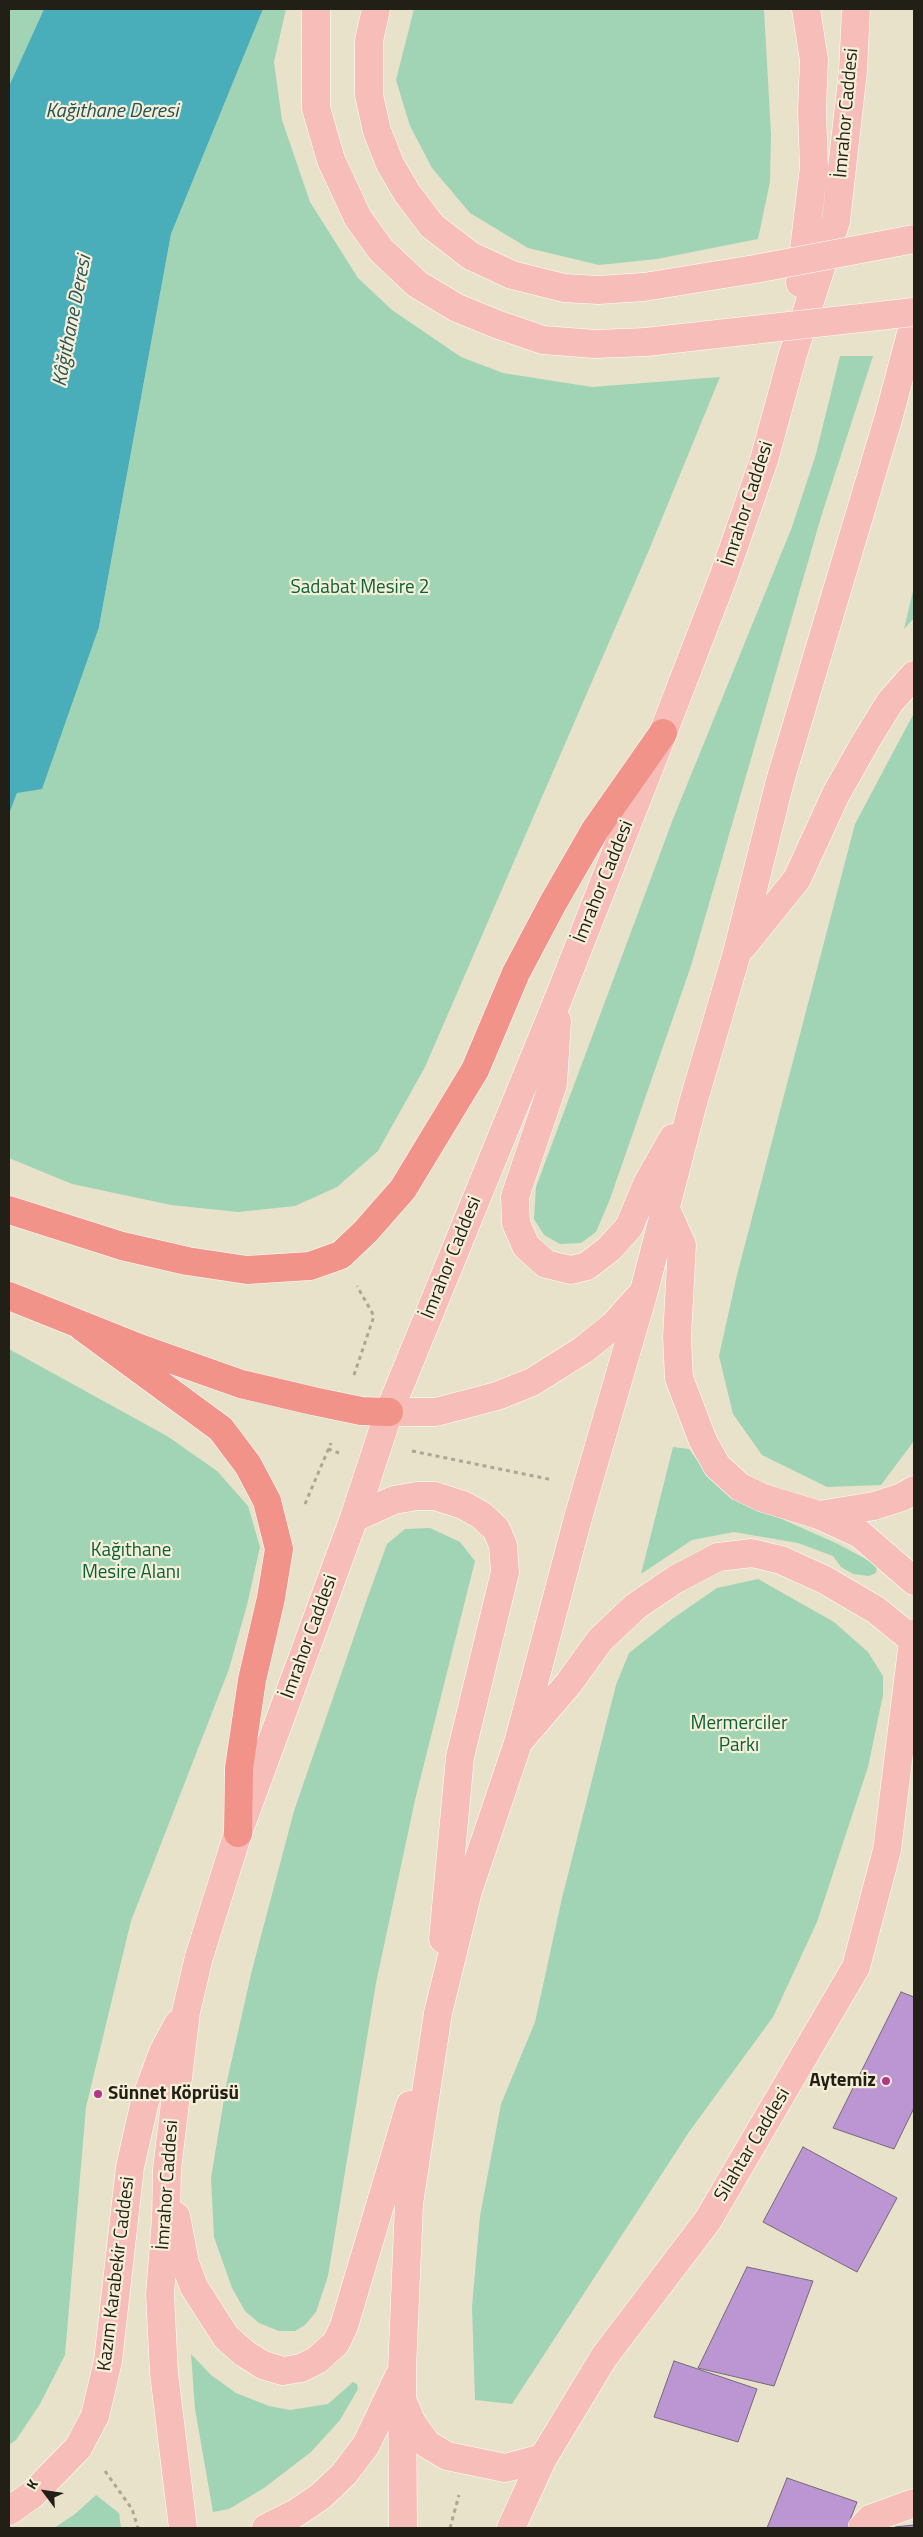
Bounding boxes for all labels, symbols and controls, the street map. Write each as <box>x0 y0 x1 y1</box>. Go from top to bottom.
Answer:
street label: İmrahor Caddesi <box>830 47 864 179</box>
water label: Kağıthane Deresi <box>46 100 178 124</box>
water label: Kâğıthane Deresi <box>49 254 97 388</box>
street label: İmrahor Caddesi <box>717 439 779 569</box>
park label: Sadabat Mesire 2 <box>290 577 430 599</box>
street label: İmrahor Caddesi <box>569 817 639 947</box>
street label: İmrahor Caddesi <box>417 1193 487 1323</box>
park label: Kağıthane Mesire Alanı <box>82 1540 180 1584</box>
street label: İmrahor Caddesi <box>277 1572 343 1702</box>
park label: Mermerciler Parkı <box>691 1713 787 1757</box>
place label: Aytemiz <box>809 2070 876 2092</box>
marker: Aytemiz <box>880 2075 892 2087</box>
place label: Sünnet Köprüsü <box>108 2083 239 2105</box>
street label: Silahtar Caddesi <box>710 2084 796 2206</box>
marker: Sünnet Köprüsü <box>92 2088 104 2100</box>
street label: İmrahor Caddesi <box>152 2119 184 2251</box>
street label: Kazım Karabekir Caddesi <box>94 2175 140 2373</box>
north arrow <box>20 2467 70 2517</box>
text: K <box>21 2475 43 2493</box>

